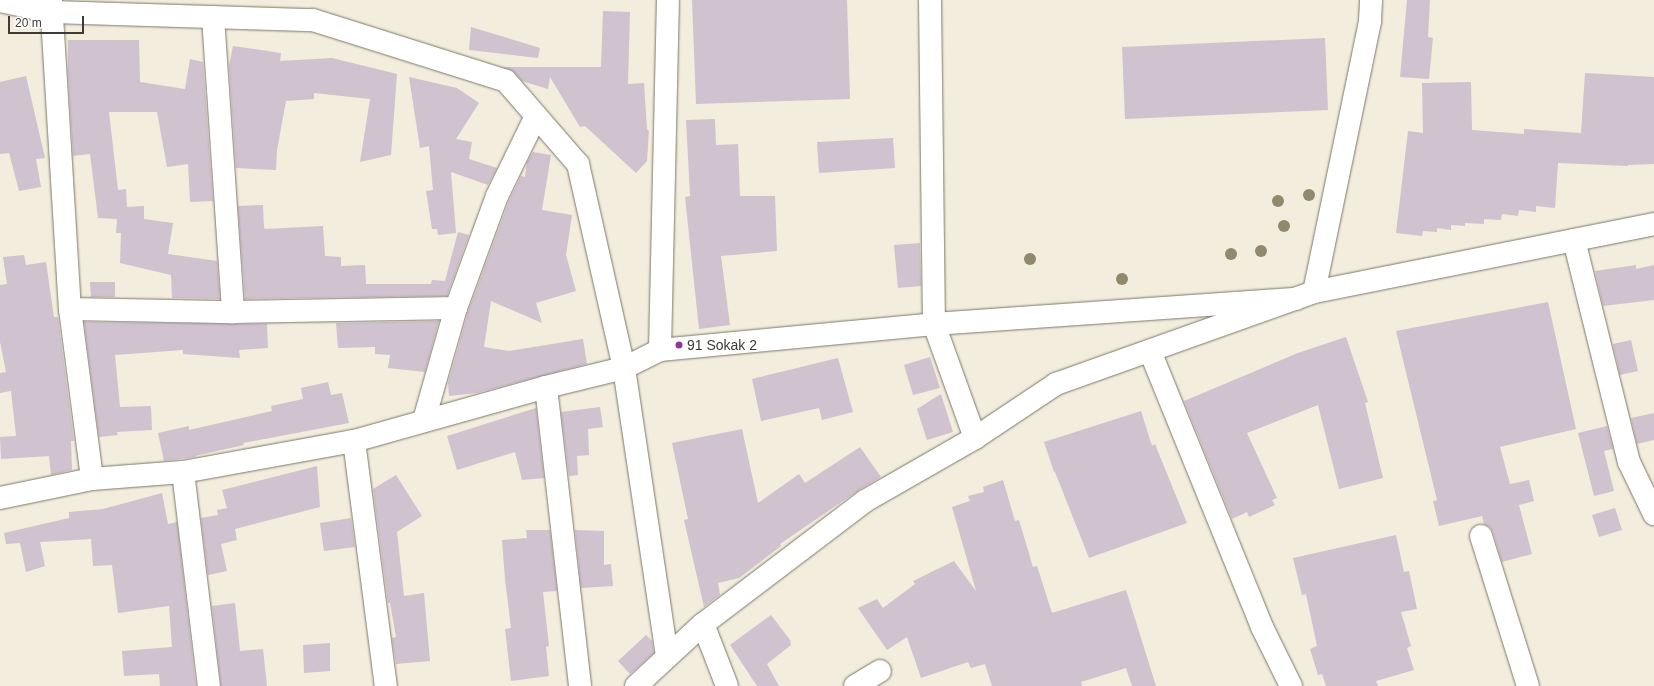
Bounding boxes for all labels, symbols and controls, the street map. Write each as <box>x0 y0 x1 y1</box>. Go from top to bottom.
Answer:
scale bar <box>10 8 86 34</box>
text: 20 m <box>15 16 42 30</box>
place label: 91 Sokak 2 <box>687 337 757 353</box>
marker: 91 Sokak 2 <box>674 340 684 350</box>

